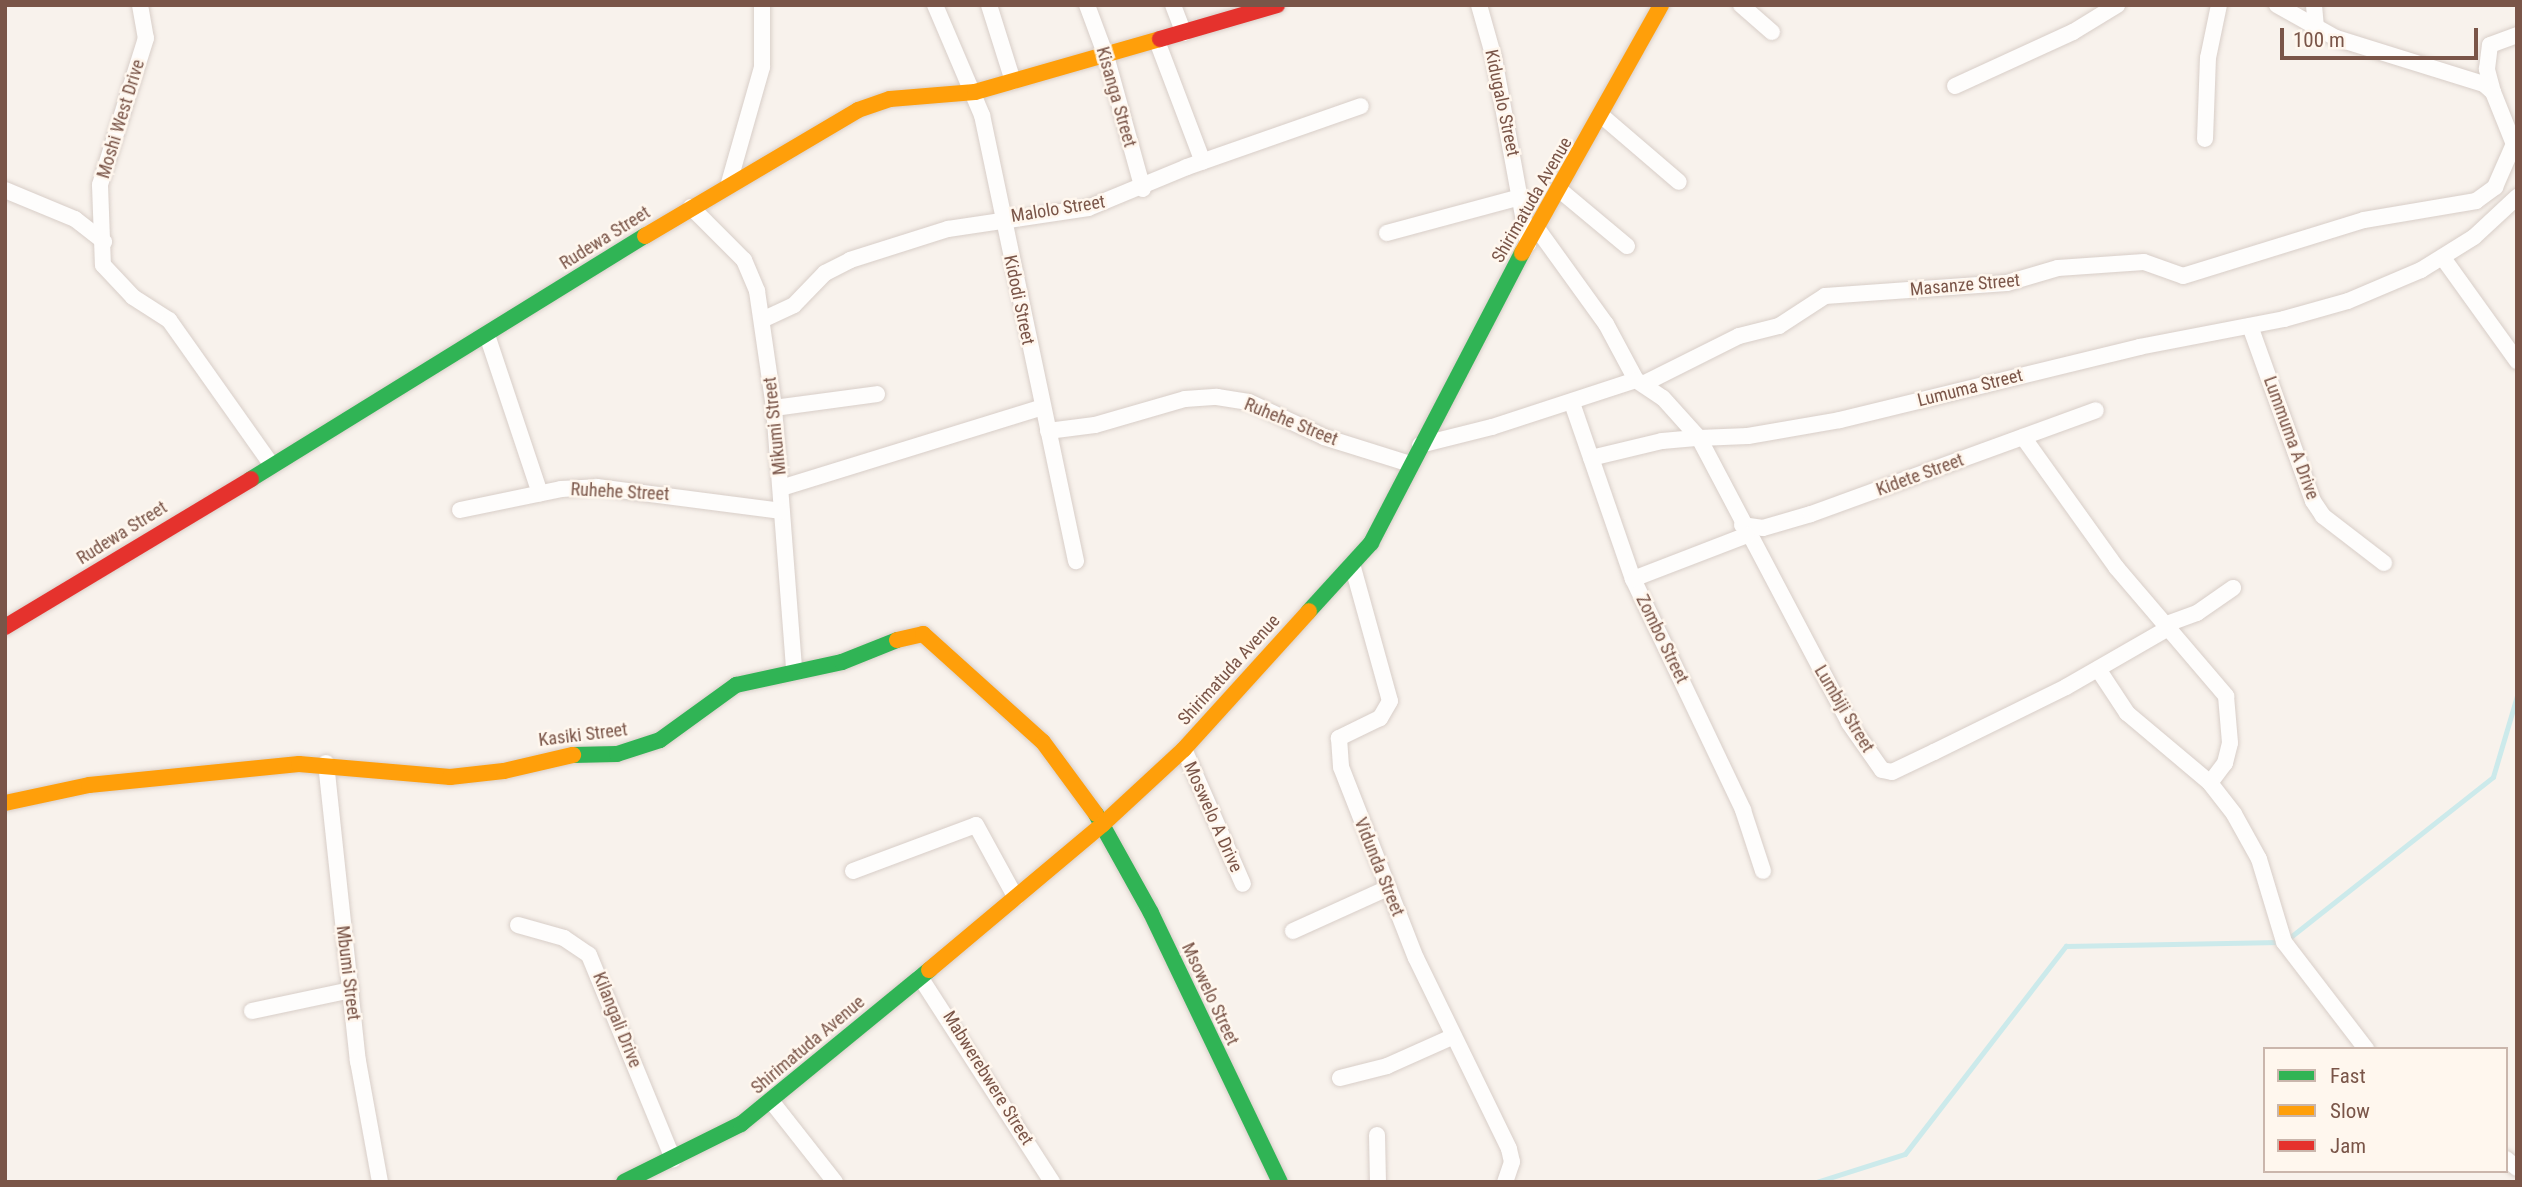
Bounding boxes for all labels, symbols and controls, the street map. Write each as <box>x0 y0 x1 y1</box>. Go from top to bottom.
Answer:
scale bar <box>2284 14 2482 58</box>
text: 100 m <box>2293 28 2345 52</box>
street label: Kisanga Street <box>1091 44 1141 150</box>
street label: Kidugalo Street <box>1480 48 1524 158</box>
street label: Moshi West Drive <box>93 57 149 181</box>
street label: Shirimatuda Avenue <box>1487 133 1577 267</box>
street label: Malolo Street <box>1009 191 1107 227</box>
street label: Rudewa Street <box>556 202 654 274</box>
street label: Kidodi Street <box>999 253 1039 347</box>
street label: Masanze Street <box>1909 269 2021 301</box>
street label: Lumuma Street <box>1915 365 2025 411</box>
street label: Lummuma A Drive <box>2259 374 2323 502</box>
street label: Mikumi Street <box>759 376 791 476</box>
street label: Ruhehe Street <box>1241 393 1341 451</box>
street label: Kidete Street <box>1873 449 1967 501</box>
street label: Ruhehe Street <box>570 479 670 505</box>
street label: Rudewa Street <box>73 497 171 569</box>
street label: Zombo Street <box>1631 591 1693 687</box>
street label: Shirimatuda Avenue <box>1174 610 1284 730</box>
street label: Lumbiji Street <box>1810 661 1878 757</box>
street label: Kasiki Street <box>537 719 629 751</box>
street label: Moswelo A Drive <box>1179 758 1247 876</box>
street label: Vidunda Street <box>1349 815 1409 919</box>
street label: Mbumi Street <box>331 924 365 1022</box>
street label: Msowelo Street <box>1177 939 1243 1049</box>
street label: Kilangali Drive <box>588 969 646 1071</box>
street label: Shirimatuda Avenue <box>747 991 869 1099</box>
street label: Mabwerebwere Street <box>938 1007 1038 1149</box>
legend <box>2263 1047 2508 1173</box>
text: Fast <box>2330 1064 2366 1088</box>
text: Slow <box>2330 1099 2370 1123</box>
text: Jam <box>2330 1134 2366 1158</box>

